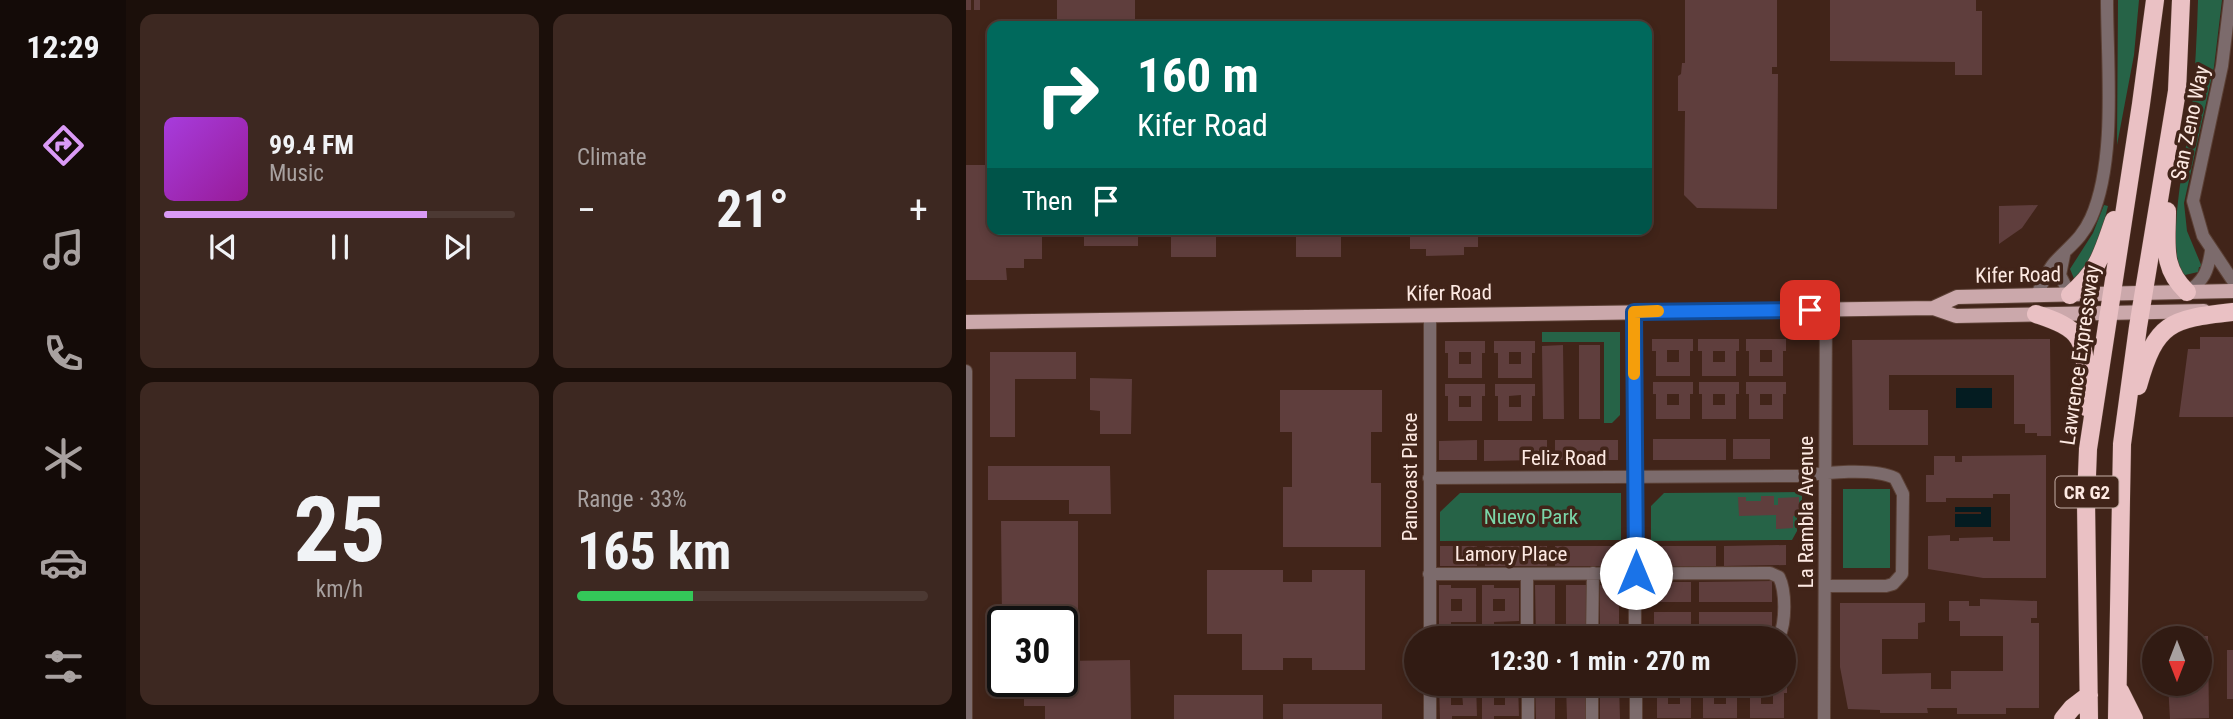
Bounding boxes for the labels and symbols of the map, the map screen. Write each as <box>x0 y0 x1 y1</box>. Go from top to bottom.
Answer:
street label: San Zeno Way <box>2166 63 2214 182</box>
street label: Kifer Road <box>1975 262 2061 288</box>
street label: Lawrence Expressway <box>2055 263 2105 447</box>
street label: Kifer Road <box>1406 280 1492 306</box>
pin <box>1780 280 1840 340</box>
street label: Pancoast Place <box>1398 412 1422 541</box>
street label: La Rambla Avenue <box>1794 436 1818 588</box>
street label: Feliz Road <box>1521 446 1607 470</box>
road number: CR G2 <box>2056 477 2118 508</box>
park label: Nuevo Park <box>1484 505 1579 529</box>
position arrow <box>1599 536 1673 610</box>
street label: Lamory Place <box>1455 542 1567 566</box>
speed limit sign: 30 <box>987 606 1078 697</box>
north arrow <box>2142 626 2212 696</box>

